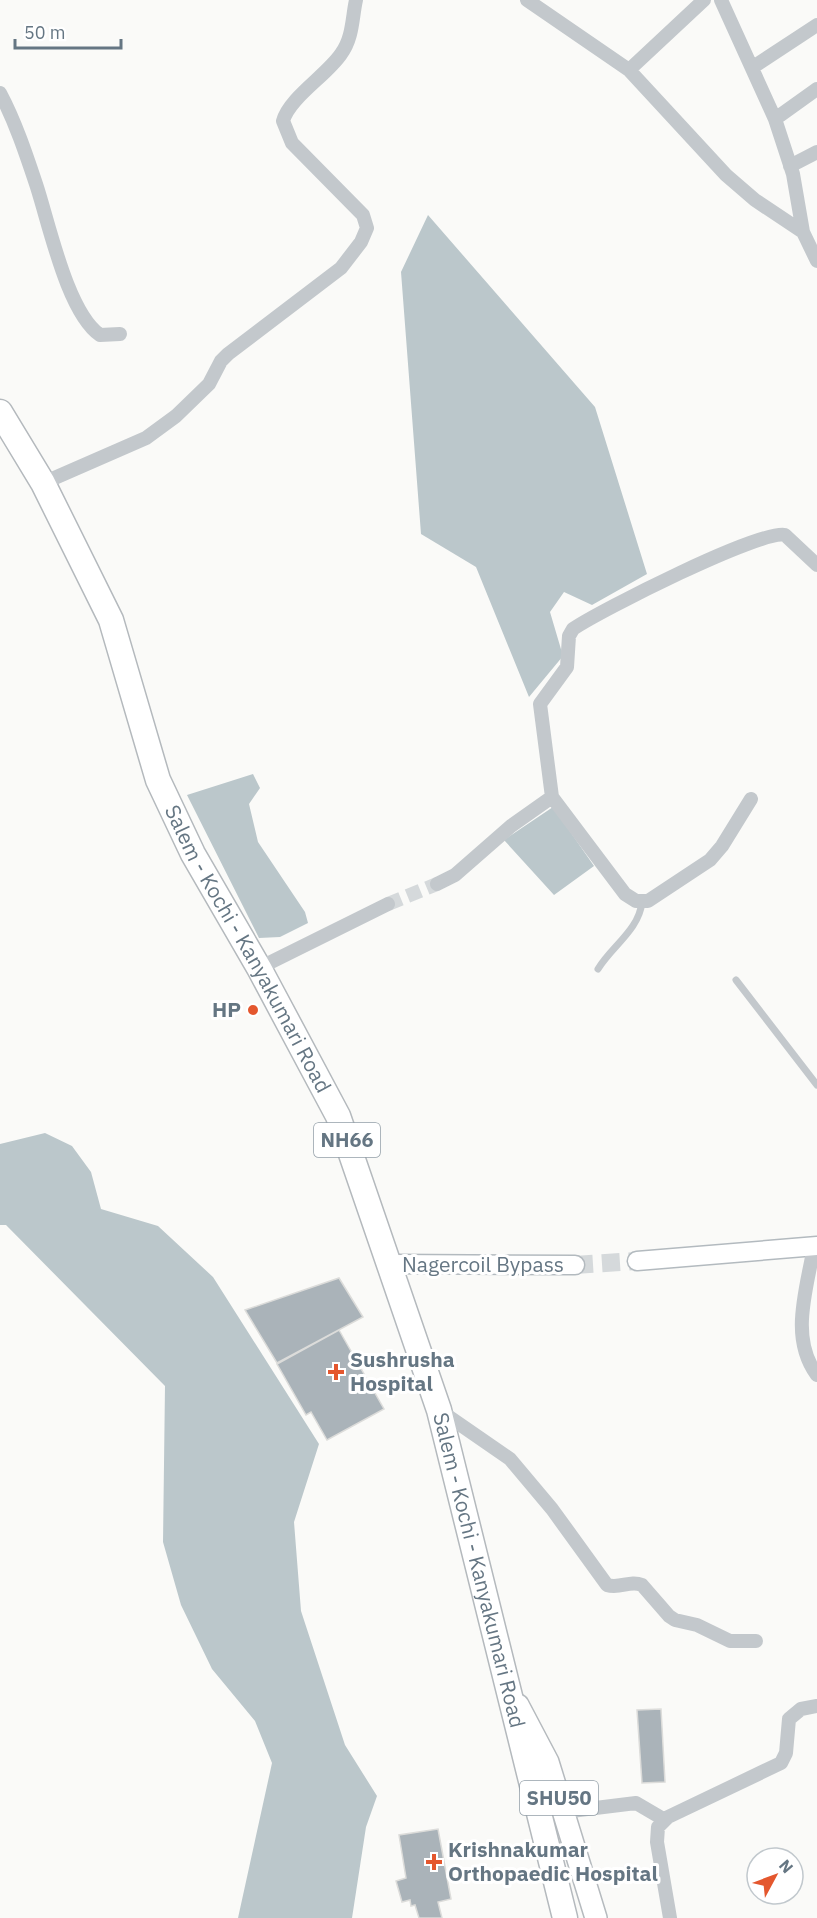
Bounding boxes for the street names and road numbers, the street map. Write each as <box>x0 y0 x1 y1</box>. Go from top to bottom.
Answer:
street label: Salem - Kochi - Kanyakumari Road <box>159 800 338 1097</box>
road number: NH66 <box>314 1123 380 1157</box>
street label: Nagercoil Bypass <box>402 1250 564 1278</box>
street label: Salem - Kochi - Kanyakumari Road <box>427 1409 532 1731</box>
road number: SHU50 <box>520 1781 598 1815</box>

